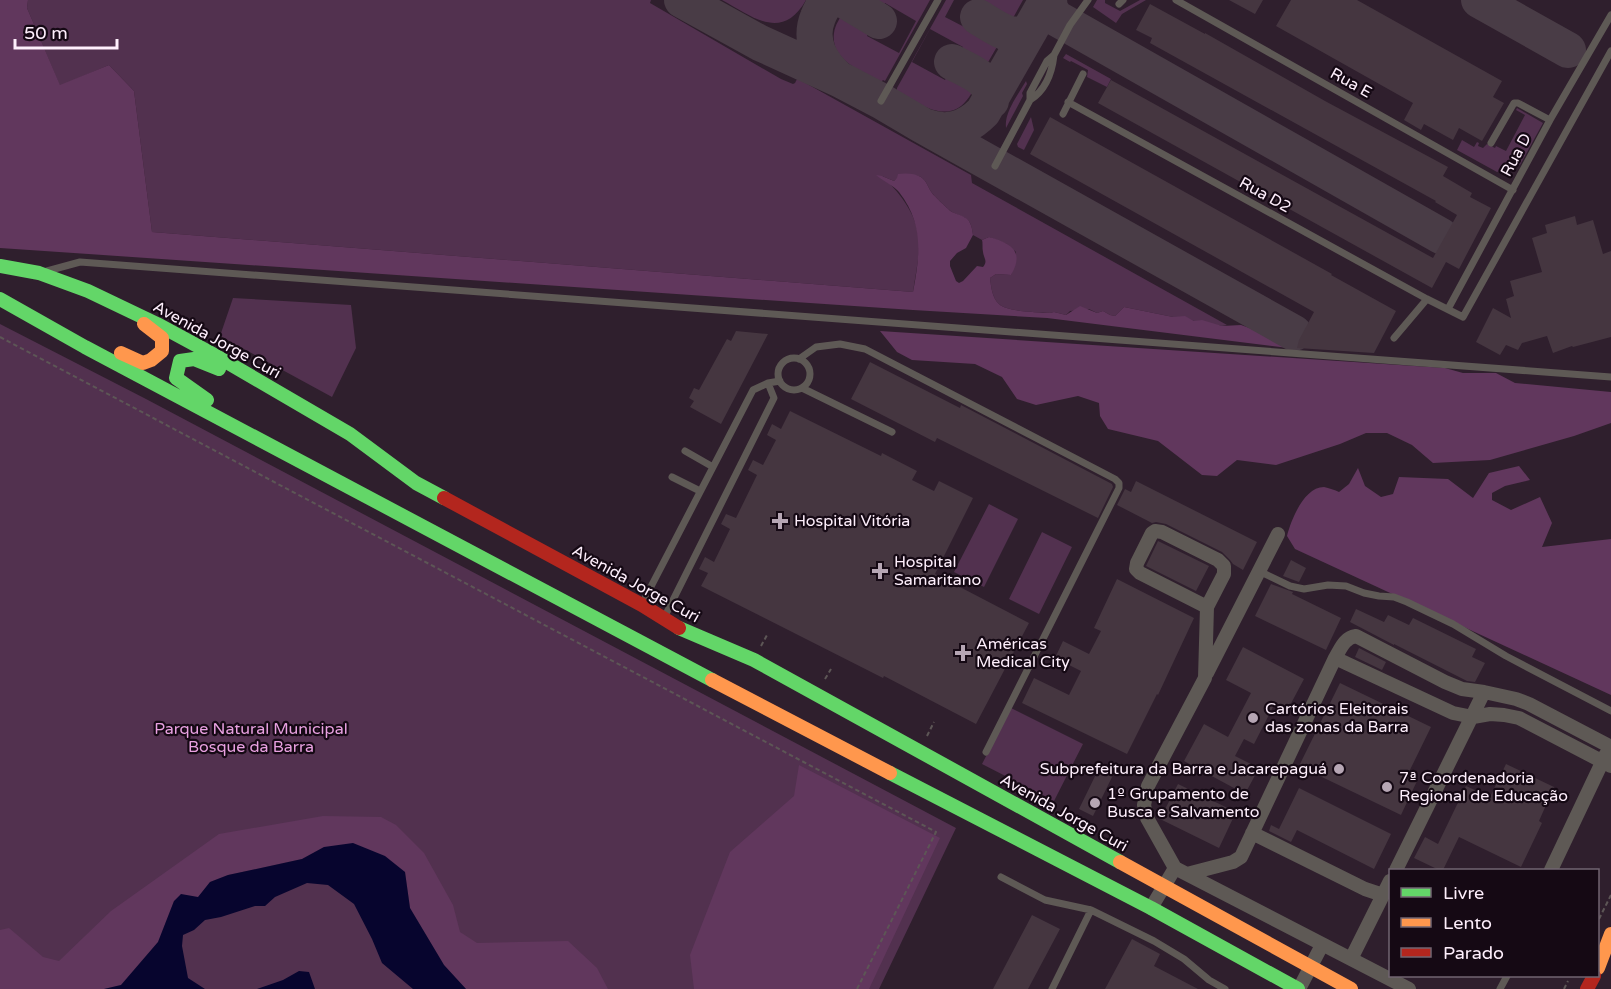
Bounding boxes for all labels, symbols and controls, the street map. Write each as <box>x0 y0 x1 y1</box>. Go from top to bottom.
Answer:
scale bar <box>15 12 117 50</box>
text: 50 m <box>24 22 68 44</box>
street label: Rua E <box>1327 63 1375 103</box>
street label: Rua D <box>1496 130 1536 180</box>
street label: Rua D2 <box>1236 173 1294 217</box>
street label: Avenida Jorge Curi <box>150 297 284 383</box>
place label: Hospital Vitória <box>794 511 910 531</box>
marker: Hospital Vitória <box>771 512 789 530</box>
street label: Avenida Jorge Curi <box>569 541 703 627</box>
place label: Hospital Samaritano <box>894 552 981 590</box>
marker: Hospital Samaritano <box>871 562 889 580</box>
place label: Américas Medical City <box>976 634 1070 672</box>
marker: Américas Medical City <box>954 644 972 662</box>
place label: Cartórios Eleitorais das zonas da Barra <box>1265 699 1409 737</box>
marker: Cartórios Eleitorais das zonas da Barra <box>1246 711 1260 725</box>
park label: Parque Natural Municipal Bosque da Barra <box>154 719 348 757</box>
place label: Subprefeitura da Barra e Jacarepaguá <box>1040 759 1327 779</box>
marker: Subprefeitura da Barra e Jacarepaguá <box>1332 762 1346 776</box>
place label: 7ª Coordenadoria Regional de Educação <box>1399 768 1568 806</box>
street label: Avenida Jorge Curi <box>997 770 1131 856</box>
marker: 7ª Coordenadoria Regional de Educação <box>1380 780 1394 794</box>
place label: 1º Grupamento de Busca e Salvamento <box>1107 784 1260 822</box>
marker: 1º Grupamento de Busca e Salvamento <box>1088 796 1102 810</box>
legend <box>1389 869 1599 977</box>
text: Livre <box>1443 882 1484 904</box>
text: Lento <box>1443 912 1492 934</box>
text: Parado <box>1443 942 1504 964</box>

